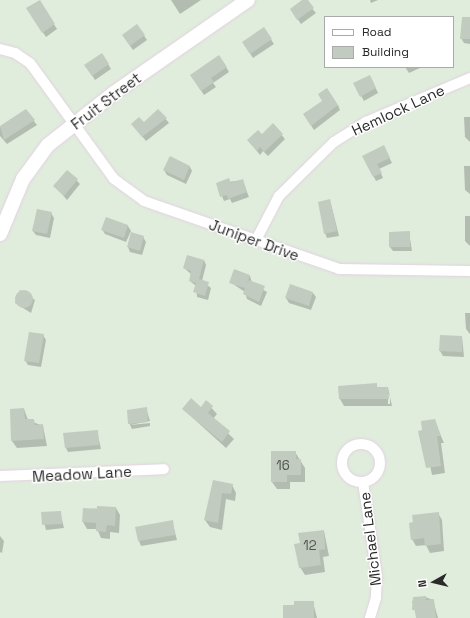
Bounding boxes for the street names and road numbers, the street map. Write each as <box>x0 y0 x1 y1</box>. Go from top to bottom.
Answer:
street label: Fruit Street <box>67 69 145 133</box>
street label: Hemlock Lane <box>349 81 447 139</box>
street label: Juniper Drive <box>206 215 302 265</box>
street label: Meadow Lane <box>32 462 132 486</box>
street label: Michael Lane <box>355 491 385 587</box>

